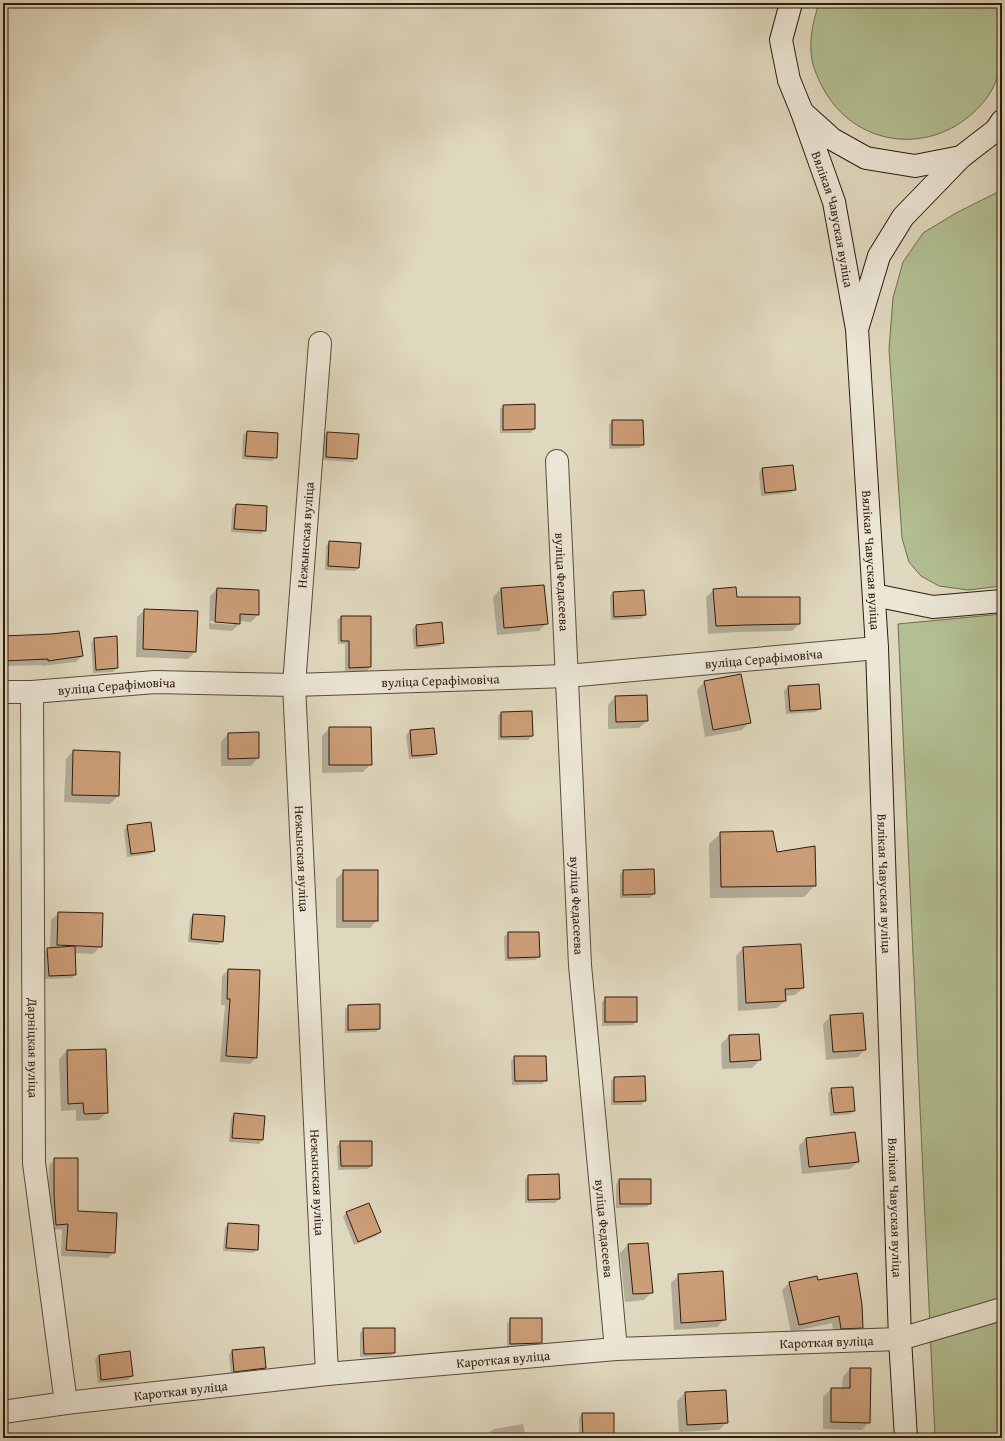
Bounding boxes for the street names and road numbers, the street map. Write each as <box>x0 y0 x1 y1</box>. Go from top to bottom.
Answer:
street label: Вялікая Чавуская вуліца <box>807 149 858 290</box>
street label: Нежынская вуліца <box>292 480 319 589</box>
street label: Вялікая Чавуская вуліца <box>857 490 885 631</box>
street label: вуліца Федасеева <box>550 532 574 632</box>
street label: вуліца Серафімовіча <box>704 644 824 674</box>
street label: вуліца Серафімовіча <box>381 669 501 692</box>
street label: вуліца Серафімовіча <box>57 673 177 700</box>
street label: Нежынская вуліца <box>290 805 314 913</box>
street label: Вялікая Чавуская вуліца <box>873 813 896 955</box>
street label: вуліца Федасеева <box>565 856 589 956</box>
street label: Дарніцкая вуліца <box>23 997 43 1099</box>
street label: Нежынская вуліца <box>305 1129 329 1237</box>
street label: Вялікая Чавуская вуліца <box>883 1137 907 1279</box>
street label: вуліца Федасеева <box>590 1178 618 1279</box>
street label: Кароткая вуліца <box>779 1331 875 1353</box>
street label: Кароткая вуліца <box>455 1346 552 1373</box>
street label: Кароткая вуліца <box>133 1376 229 1405</box>

